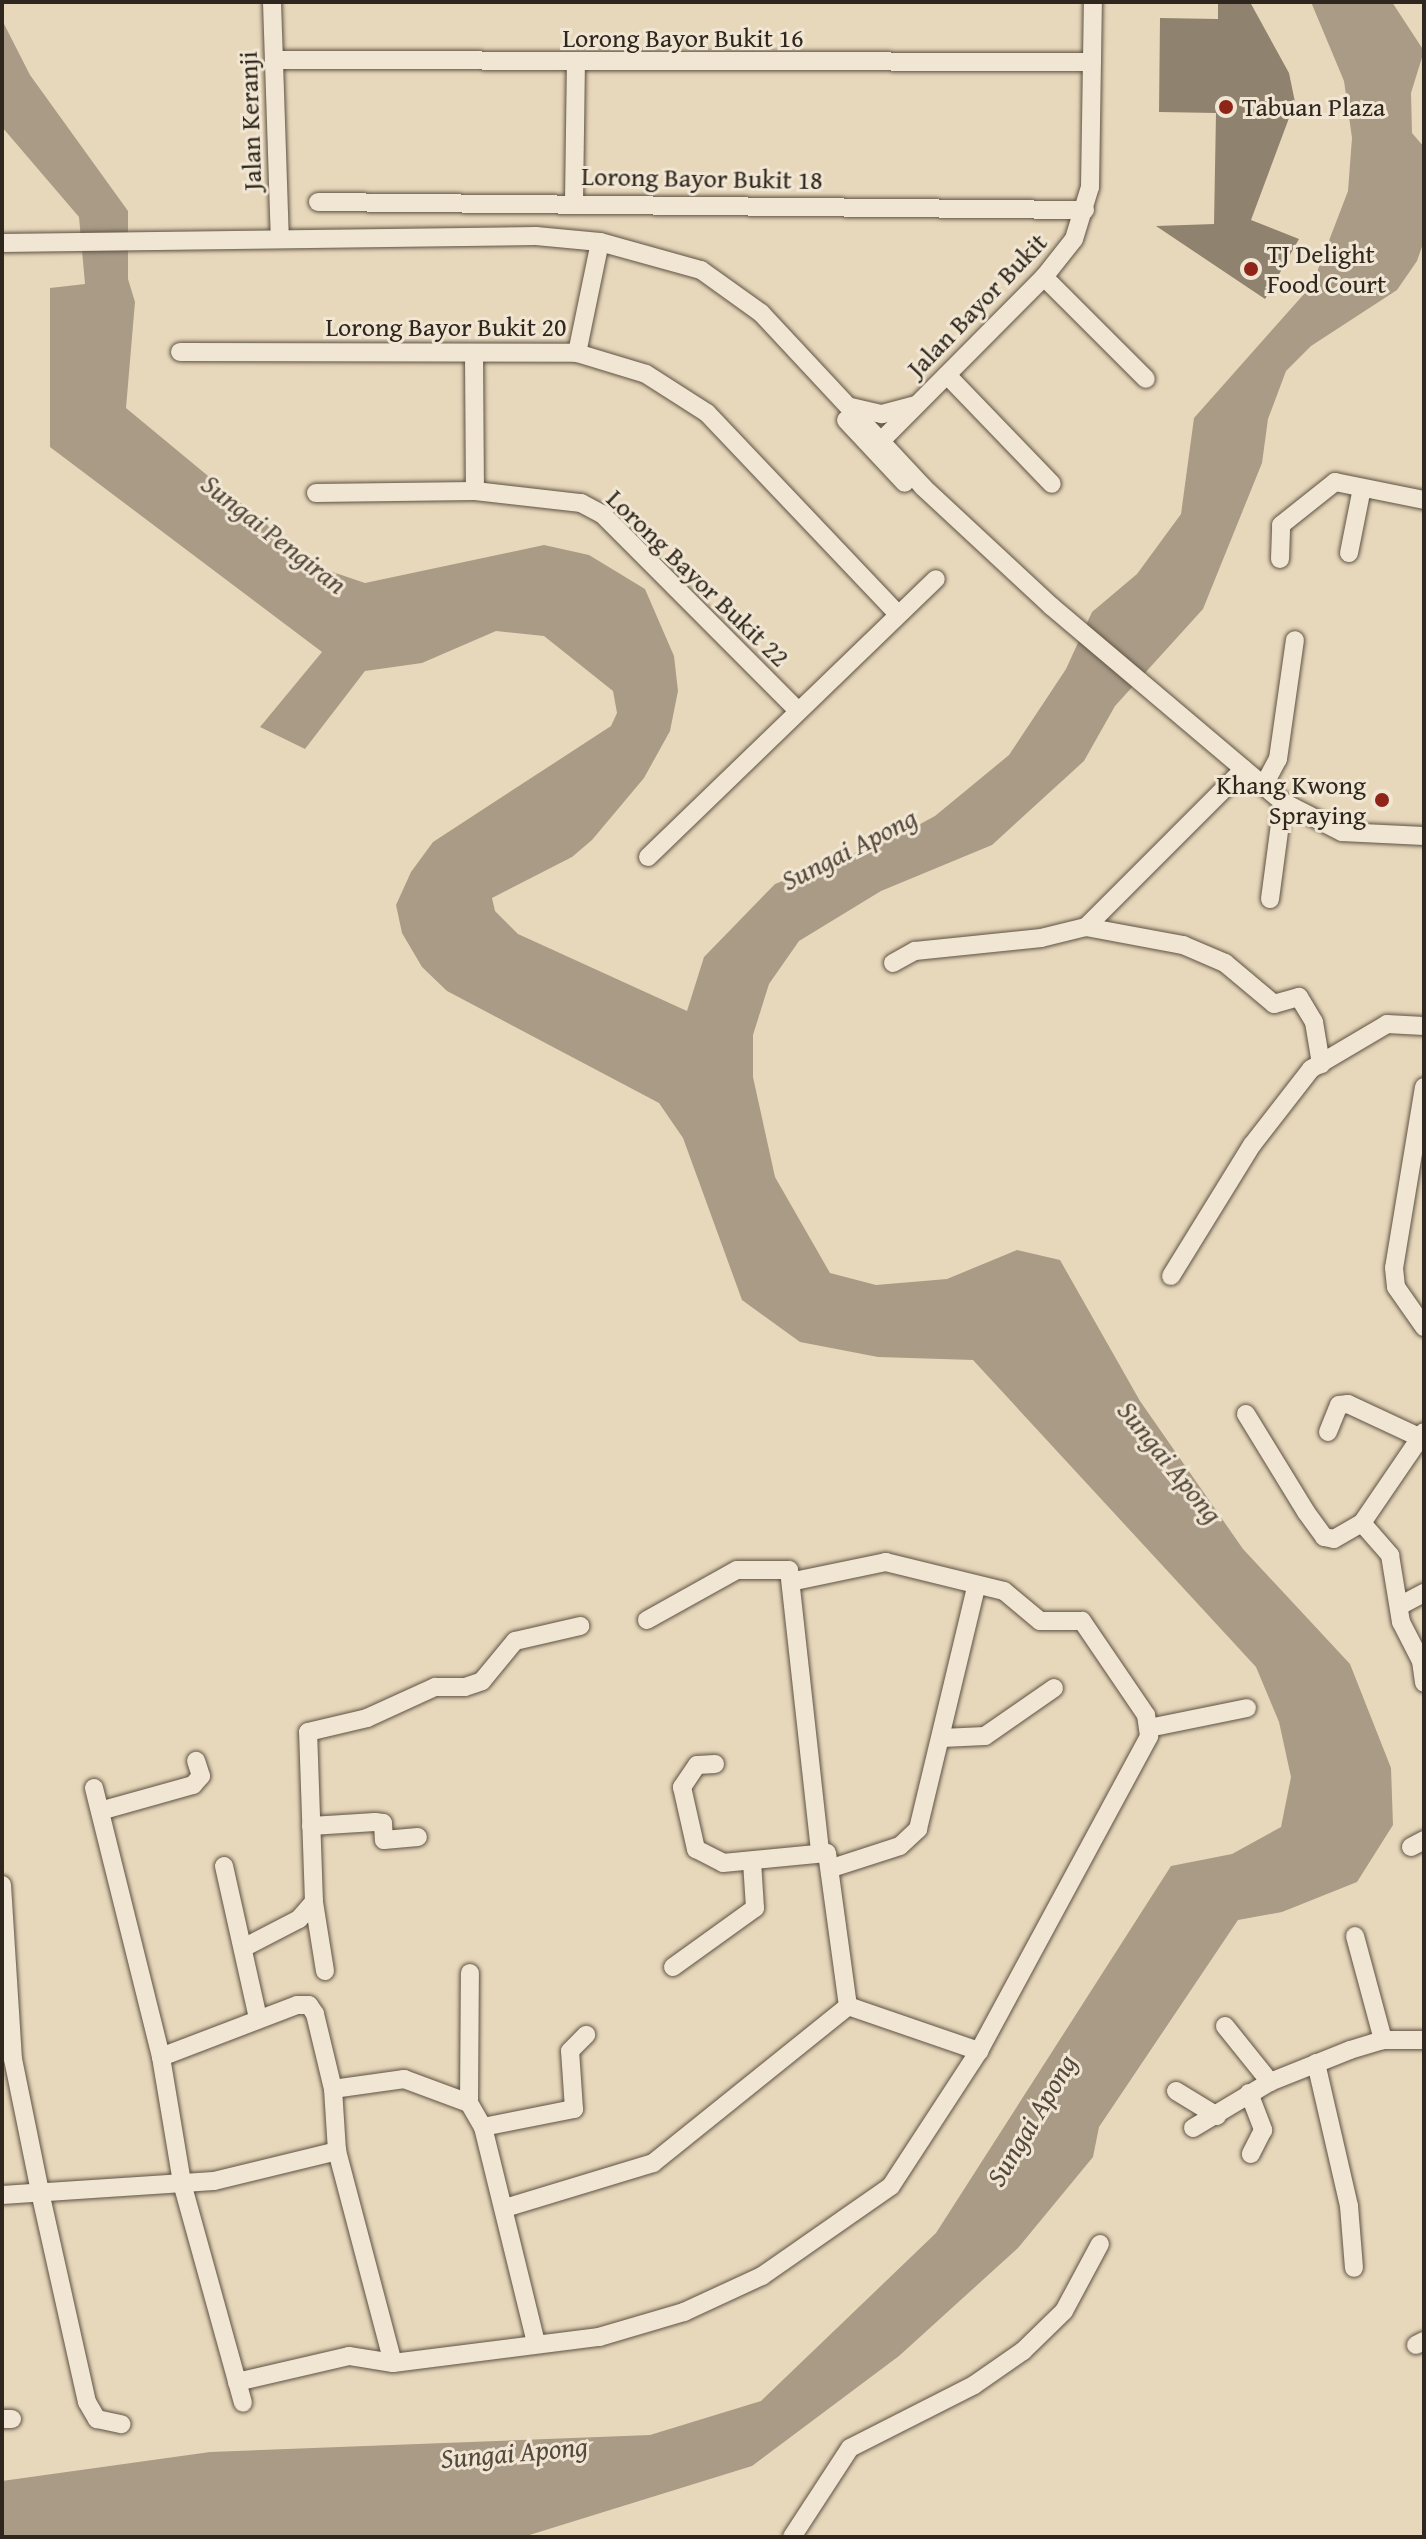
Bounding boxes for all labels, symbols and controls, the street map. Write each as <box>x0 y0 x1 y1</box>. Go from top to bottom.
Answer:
street label: Lorong Bayor Bukit 16 <box>562 22 804 54</box>
street label: Jalan Keranji <box>232 51 268 191</box>
place label: Tabuan Plaza <box>1242 91 1385 123</box>
marker: Tabuan Plaza <box>1217 98 1235 116</box>
street label: Lorong Bayor Bukit 18 <box>581 160 823 196</box>
street label: Jalan Bayor Bukit <box>900 227 1054 383</box>
place label: TJ Delight Food Court <box>1267 238 1386 300</box>
marker: TJ Delight Food Court <box>1242 260 1260 278</box>
street label: Lorong Bayor Bukit 20 <box>325 311 567 343</box>
water label: Sungai Pengiran <box>195 467 353 601</box>
street label: Lorong Bayor Bukit 22 <box>600 483 796 673</box>
place label: Khang Kwong Spraying <box>1216 769 1366 830</box>
marker: Khang Kwong Spraying <box>1373 791 1391 809</box>
water label: Sungai Apong <box>776 801 922 897</box>
water label: Sungai Apong <box>1110 1394 1230 1530</box>
water label: Sungai Apong <box>979 2048 1083 2192</box>
water label: Sungai Apong <box>439 2429 589 2475</box>

